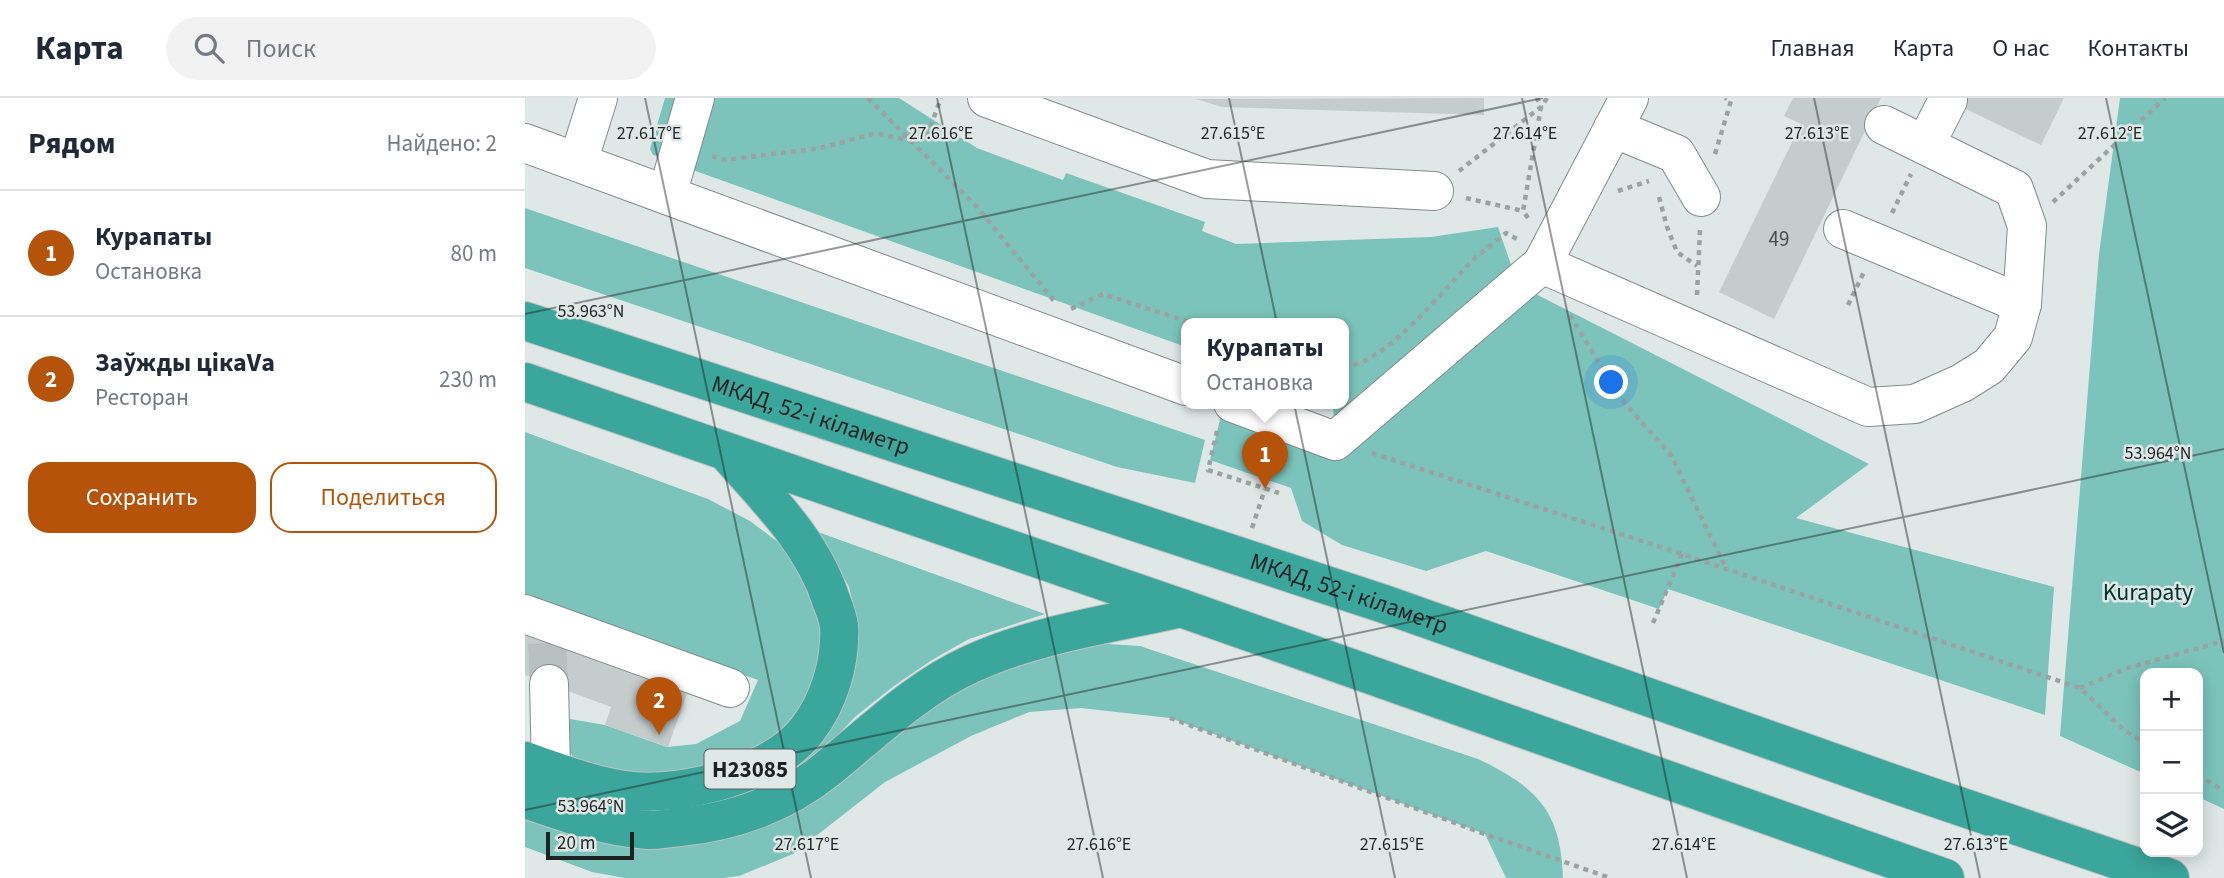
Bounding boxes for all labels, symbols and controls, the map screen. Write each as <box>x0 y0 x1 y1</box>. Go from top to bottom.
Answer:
search box <box>166 17 656 80</box>
text: Карта <box>35 25 124 72</box>
icon: search <box>190 29 228 67</box>
text: Поиск <box>246 30 316 67</box>
text: Главная <box>1770 31 1855 66</box>
text: Карта <box>1893 31 1954 66</box>
text: О нас <box>1992 31 2049 66</box>
text: Контакты <box>2087 31 2189 66</box>
text: 27.617°E <box>617 121 681 146</box>
text: 27.616°E <box>909 121 973 146</box>
text: 27.615°E <box>1201 121 1265 146</box>
text: 27.614°E <box>1493 121 1557 146</box>
text: 27.613°E <box>1785 121 1849 146</box>
text: 27.612°E <box>2078 121 2142 146</box>
text: Рядом <box>28 122 116 165</box>
text: Найдено: 2 <box>387 127 497 160</box>
text: Курапаты <box>95 218 212 255</box>
house number: 49 <box>1769 224 1789 254</box>
text: 1 <box>45 237 57 270</box>
text: 80 m <box>450 237 497 270</box>
text: Остановка <box>95 255 202 288</box>
text: 53.963°N <box>558 299 624 324</box>
popup <box>1181 318 1349 409</box>
text: Курапаты <box>1206 329 1324 366</box>
text: Заўжды цікаVа <box>95 344 275 381</box>
text: 2 <box>45 363 57 396</box>
text: 230 m <box>439 363 497 396</box>
your location <box>1594 365 1628 399</box>
street label: МКАД, 52-і кіламетр <box>707 366 915 464</box>
text: Остановка <box>1206 366 1313 399</box>
text: Ресторан <box>95 381 189 414</box>
pin: 1 <box>1242 431 1288 489</box>
text: 53.964°N <box>2125 441 2191 466</box>
button: Сохранить <box>28 462 256 533</box>
button: Поделиться <box>270 462 497 533</box>
street label: МКАД, 52-і кіламетр <box>1246 544 1453 643</box>
park label: Kurapaty <box>2103 575 2193 610</box>
map controls <box>2140 668 2203 857</box>
button: + <box>2140 668 2203 731</box>
pin: 2 <box>636 677 682 735</box>
button: − <box>2140 731 2203 794</box>
road number: Н23085 <box>705 750 795 789</box>
text: 53.964°N <box>558 794 624 819</box>
button: layers <box>2140 794 2203 857</box>
scale bar <box>546 829 633 861</box>
text: 20 m <box>557 830 595 857</box>
text: 27.617°E <box>775 832 839 857</box>
text: 27.616°E <box>1067 832 1131 857</box>
text: 27.615°E <box>1360 832 1424 857</box>
text: 27.614°E <box>1652 832 1716 857</box>
text: 27.613°E <box>1944 832 2008 857</box>

